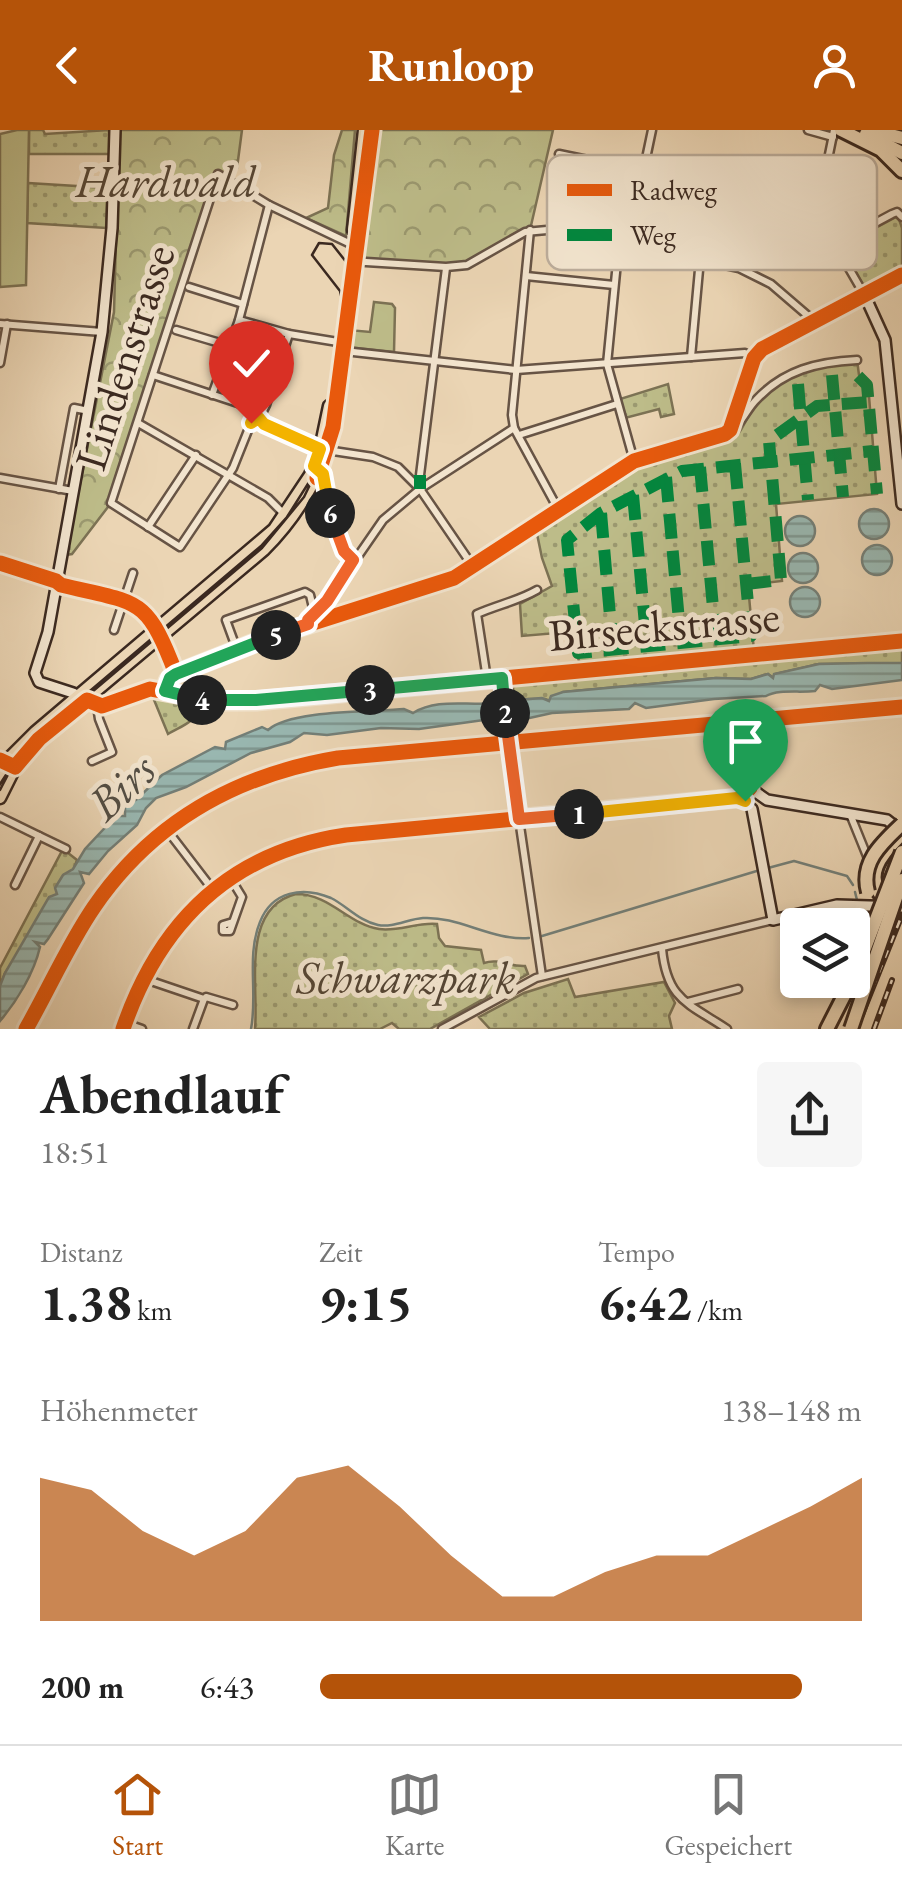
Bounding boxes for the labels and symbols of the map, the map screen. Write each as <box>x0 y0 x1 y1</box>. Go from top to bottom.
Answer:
park label: Hardwald <box>75 152 257 210</box>
legend <box>547 155 877 270</box>
text: Radweg <box>630 172 718 208</box>
text: Weg <box>630 217 677 253</box>
street label: Lindenstrasse <box>60 237 188 477</box>
pin <box>209 321 294 424</box>
pin: 6 <box>305 488 355 538</box>
street label: Birseckstrasse <box>546 586 782 664</box>
pin: 5 <box>251 610 301 660</box>
pin: 3 <box>345 665 395 715</box>
pin: 4 <box>177 675 227 725</box>
pin: 2 <box>480 688 530 738</box>
pin <box>703 699 788 802</box>
water label: Birs <box>73 738 169 834</box>
pin: 1 <box>554 789 604 839</box>
park label: Schwarzpark <box>295 948 516 1006</box>

